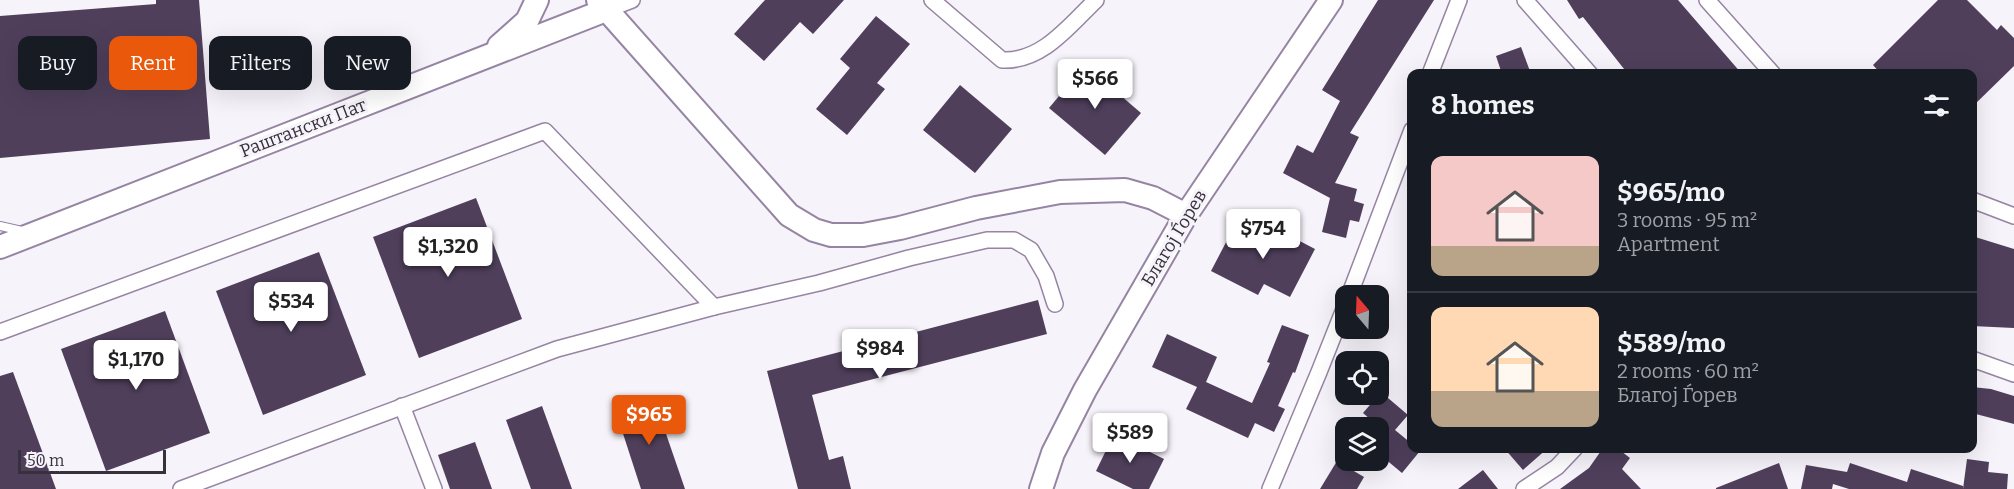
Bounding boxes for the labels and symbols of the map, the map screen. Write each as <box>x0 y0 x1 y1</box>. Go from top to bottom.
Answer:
pin: $566 <box>1059 59 1131 110</box>
street label: Раштански Пат <box>237 94 369 162</box>
street label: Благој Ѓорев <box>1136 185 1211 290</box>
pin: $754 <box>1227 209 1299 260</box>
pin: $1,320 <box>399 227 497 278</box>
pin: $534 <box>255 282 327 333</box>
north arrow <box>1335 285 1389 339</box>
pin: $984 <box>844 329 916 380</box>
pin: $1,170 <box>87 340 185 391</box>
pin: $965 <box>613 395 685 446</box>
pin: $589 <box>1094 413 1166 464</box>
scale bar <box>18 447 166 474</box>

